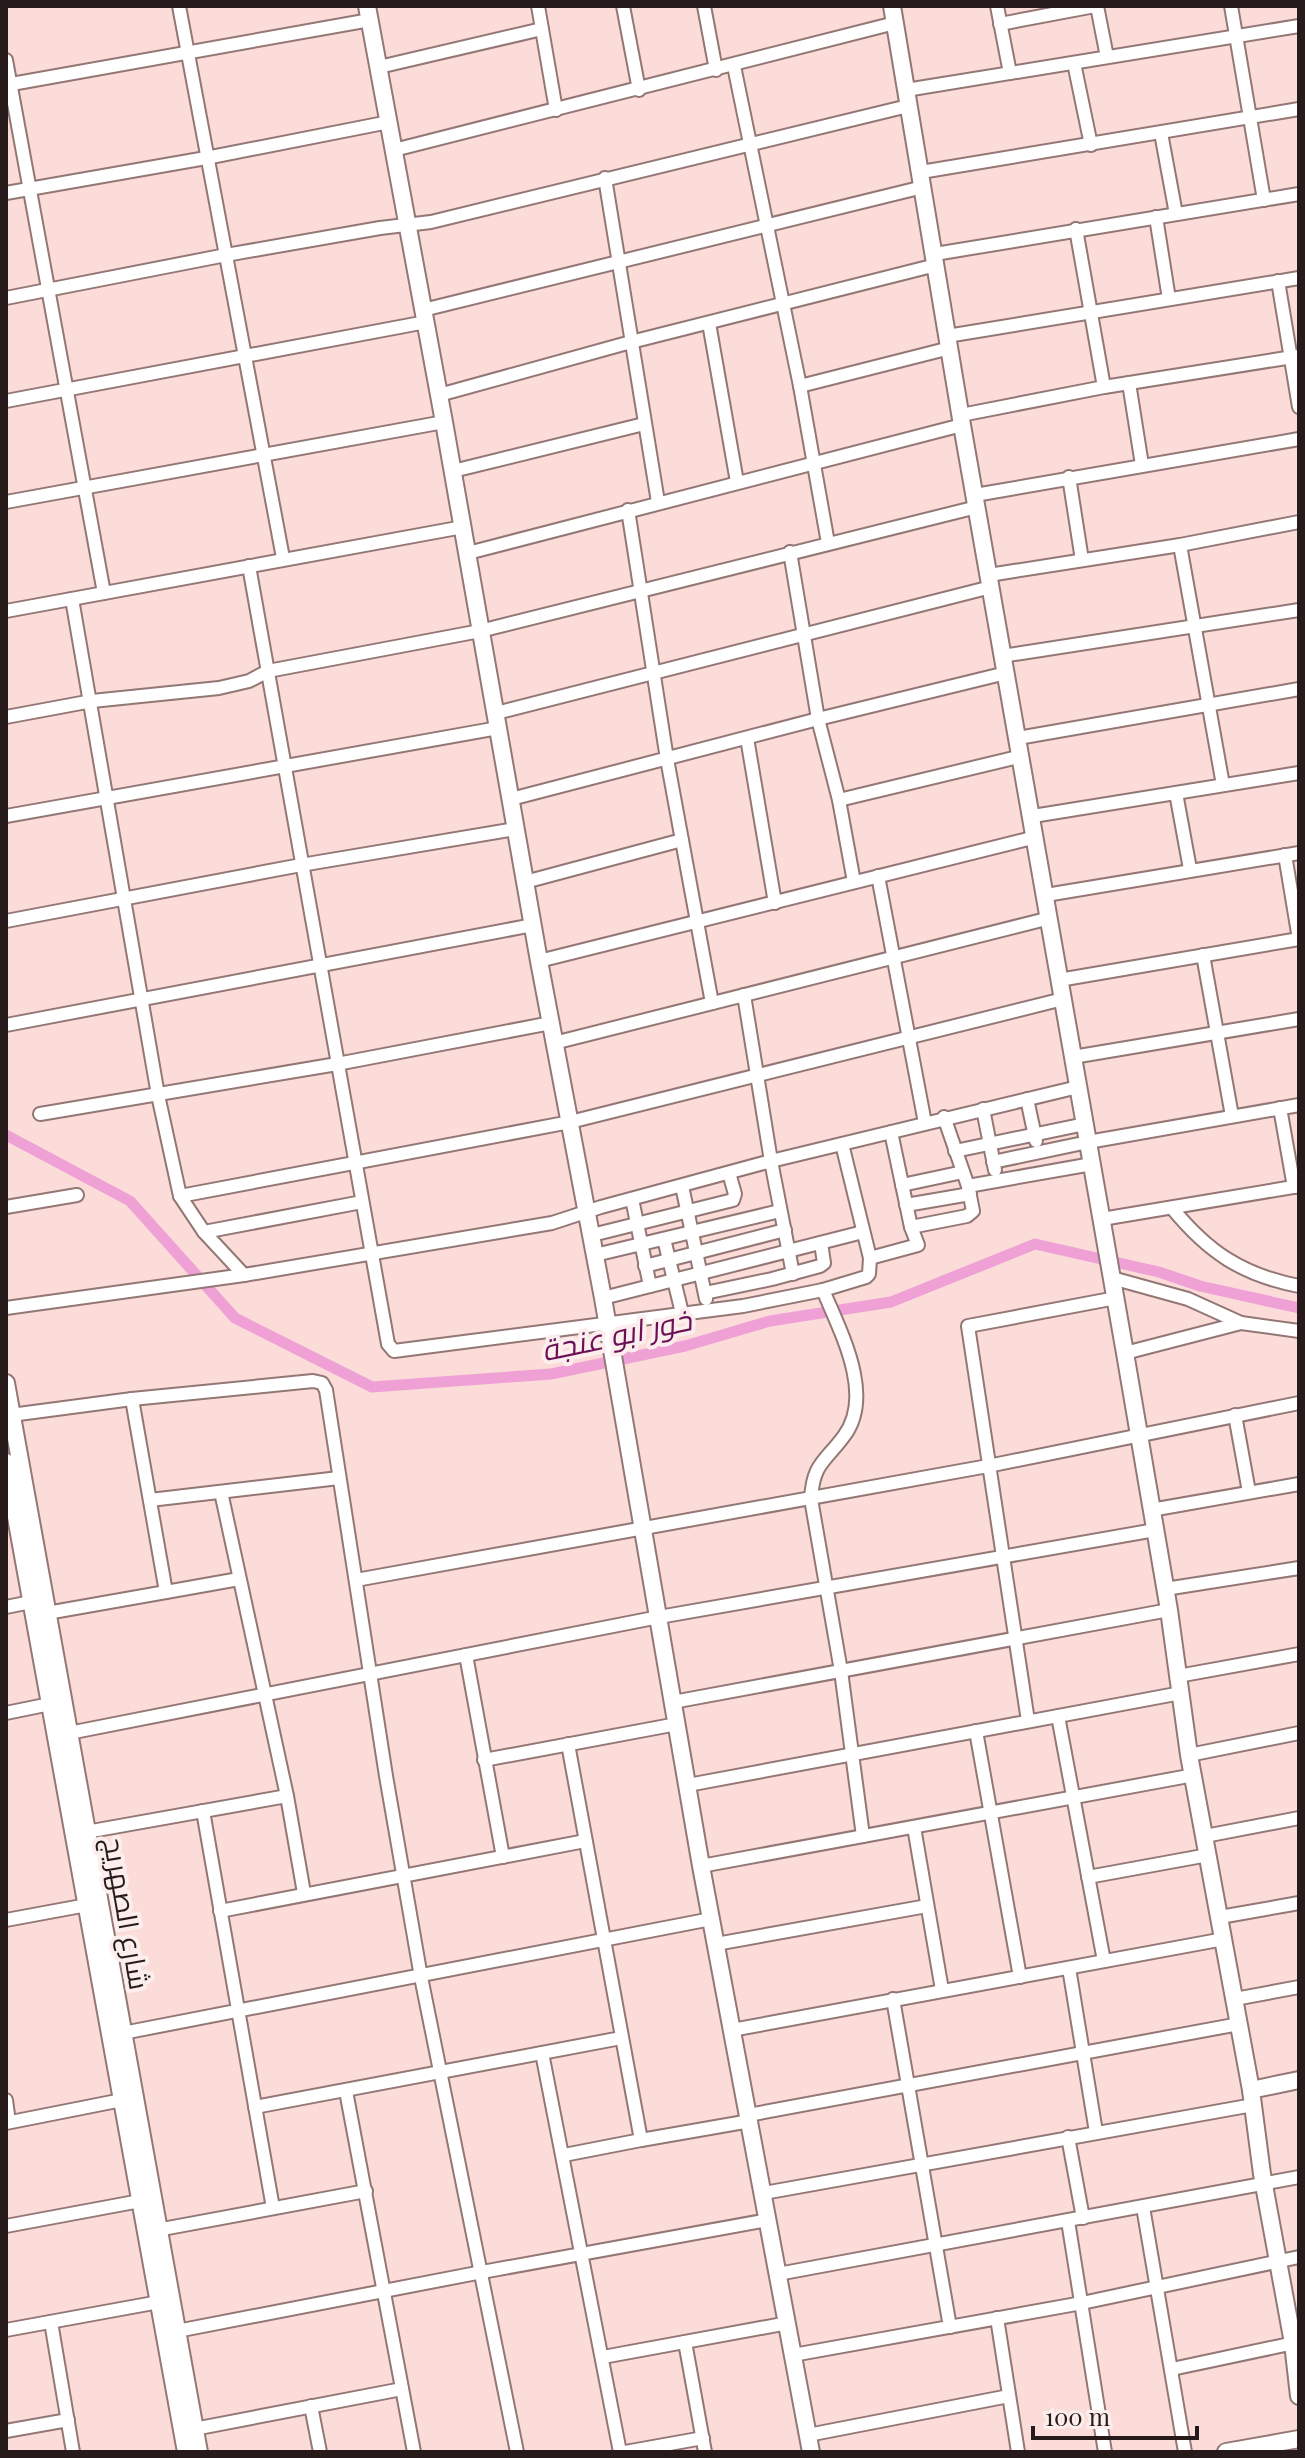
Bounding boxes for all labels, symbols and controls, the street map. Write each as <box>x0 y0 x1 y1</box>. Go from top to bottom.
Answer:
water label: خور ابو عنجة <box>537 1298 696 1369</box>
street label: شارع الصهريج <box>94 1834 160 1993</box>
scale bar <box>1033 2390 1197 2440</box>
text: 100 m <box>1045 2400 1110 2432</box>

